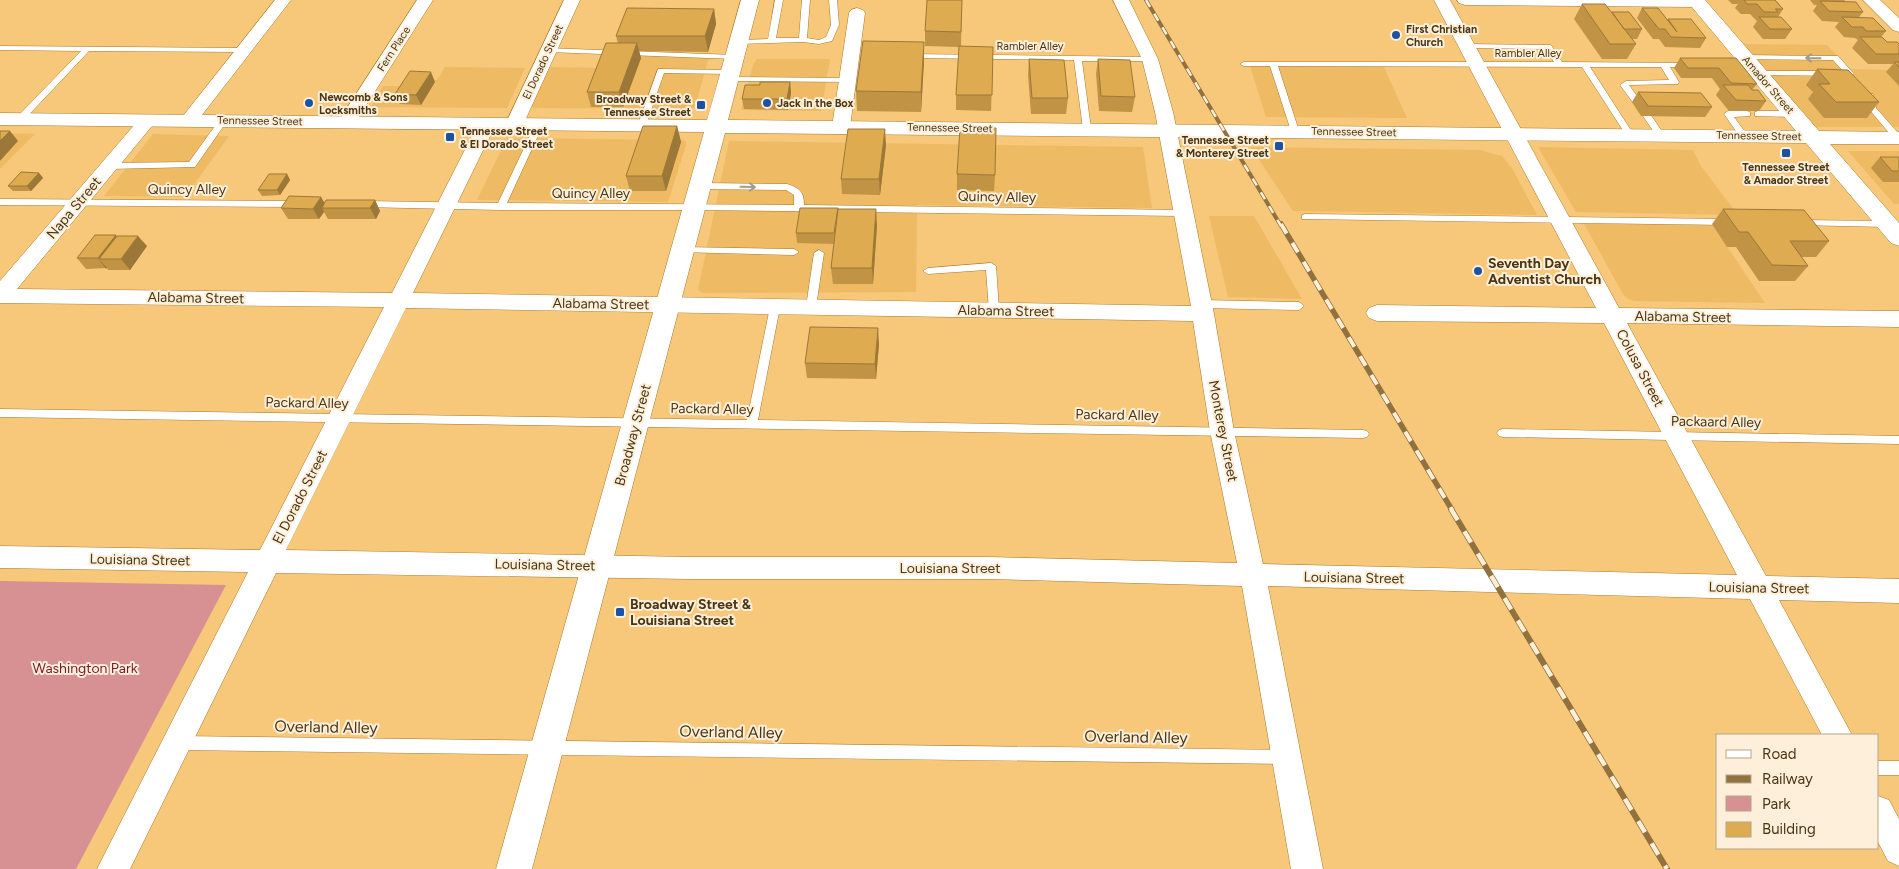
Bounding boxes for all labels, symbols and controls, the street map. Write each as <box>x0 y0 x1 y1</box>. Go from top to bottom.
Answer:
street label: El Dorado Street <box>520 22 566 102</box>
place label: First Christian Church <box>1406 23 1477 49</box>
street label: Fern Place <box>375 24 413 74</box>
marker: First Christian Church <box>1390 29 1402 41</box>
street label: Rambler Alley <box>996 40 1064 53</box>
street label: Rambler Alley <box>1494 47 1562 60</box>
street label: Amador Street <box>1739 53 1797 117</box>
one-way arrow <box>1805 53 1822 63</box>
place label: Newcomb & Sons Locksmiths <box>319 91 408 117</box>
place label: Broadway Street & Tennessee Street <box>596 93 692 119</box>
marker: Newcomb & Sons Locksmiths <box>303 97 315 109</box>
marker: Jack in the Box <box>761 97 773 109</box>
place label: Jack in the Box <box>777 97 854 110</box>
marker: Broadway Street & Tennessee Street <box>695 99 707 111</box>
street label: Tennessee Street <box>217 114 303 128</box>
street label: Tennessee Street <box>907 121 993 135</box>
place label: Tennessee Street & El Dorado Street <box>460 125 554 151</box>
street label: Tennessee Street <box>1311 125 1397 139</box>
street label: Tennessee Street <box>1716 129 1802 143</box>
marker: Tennessee Street & El Dorado Street <box>444 131 456 143</box>
place label: Tennessee Street & Monterey Street <box>1176 134 1270 160</box>
marker: Tennessee Street & Monterey Street <box>1273 140 1285 152</box>
marker: Tennessee Street & Amador Street <box>1780 147 1792 159</box>
place label: Tennessee Street & Amador Street <box>1742 161 1830 187</box>
street label: Napa Street <box>43 173 105 243</box>
street label: Quincy Alley <box>148 181 227 198</box>
one-way arrow <box>740 182 756 192</box>
street label: Quincy Alley <box>552 185 631 202</box>
street label: Quincy Alley <box>958 188 1037 206</box>
place label: Seventh Day Adventist Church <box>1488 255 1601 288</box>
marker: Seventh Day Adventist Church <box>1472 265 1484 277</box>
street label: Alabama Street <box>147 289 245 307</box>
street label: Alabama Street <box>552 295 650 313</box>
street label: Alabama Street <box>957 302 1055 320</box>
street label: Alabama Street <box>1634 308 1732 326</box>
street label: Colusa Street <box>1612 326 1668 410</box>
street label: Monterey Street <box>1205 379 1241 483</box>
street label: Broadway Street <box>611 382 655 488</box>
street label: Packard Alley <box>265 394 349 412</box>
street label: Packard Alley <box>670 400 754 418</box>
street label: Packard Alley <box>1075 406 1159 424</box>
street label: Packaard Alley <box>1671 413 1762 431</box>
street label: El Dorado Street <box>269 447 331 547</box>
street label: Louisiana Street <box>89 551 191 569</box>
street label: Louisiana Street <box>494 556 596 574</box>
street label: Louisiana Street <box>900 560 1000 577</box>
street label: Louisiana Street <box>1303 569 1405 587</box>
street label: Louisiana Street <box>1708 579 1810 597</box>
place label: Broadway Street & Louisiana Street <box>630 596 752 629</box>
marker: Broadway Street & Louisiana Street <box>614 606 626 618</box>
park label: Washington Park <box>33 660 138 677</box>
street label: Overland Alley <box>274 717 378 737</box>
street label: Overland Alley <box>679 722 783 742</box>
street label: Overland Alley <box>1084 727 1188 747</box>
legend <box>1716 734 1879 849</box>
text: Road <box>1762 745 1797 763</box>
text: Railway <box>1762 770 1813 788</box>
text: Park <box>1762 795 1791 813</box>
text: Building <box>1762 820 1816 838</box>

